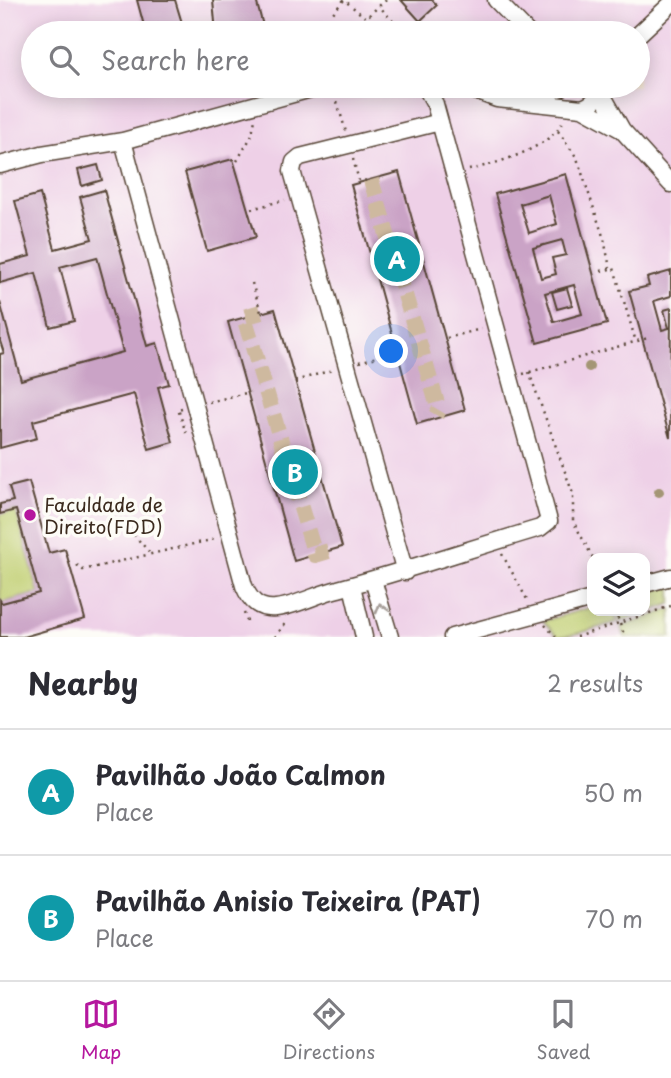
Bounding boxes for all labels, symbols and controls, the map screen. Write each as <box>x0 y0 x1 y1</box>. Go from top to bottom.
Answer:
search box <box>21 21 650 98</box>
text: Search here <box>101 40 250 79</box>
icon: search <box>45 41 83 79</box>
pin: A <box>374 233 420 285</box>
your location <box>374 334 408 368</box>
pin: B <box>272 446 318 498</box>
place label: Faculdade de Direito(FDD) <box>44 490 163 540</box>
marker: Faculdade de Direito(FDD) <box>22 507 38 523</box>
map controls <box>587 553 650 616</box>
button: layers <box>587 553 650 616</box>
one-way arrow <box>375 603 390 615</box>
text: Nearby <box>28 660 138 705</box>
text: 2 results <box>547 665 643 700</box>
text: Pavilhão João Calmon <box>95 755 386 794</box>
text: A <box>42 775 60 810</box>
text: 50 m <box>583 775 643 810</box>
text: Place <box>95 794 154 829</box>
text: Pavilhão Anisio Teixeira (PAT) <box>95 881 481 920</box>
text: B <box>43 901 59 936</box>
text: 70 m <box>585 901 643 936</box>
text: Place <box>95 920 154 955</box>
tab: Map <box>81 995 121 1065</box>
tab: Directions <box>283 995 375 1065</box>
tab: Saved <box>536 995 590 1065</box>

